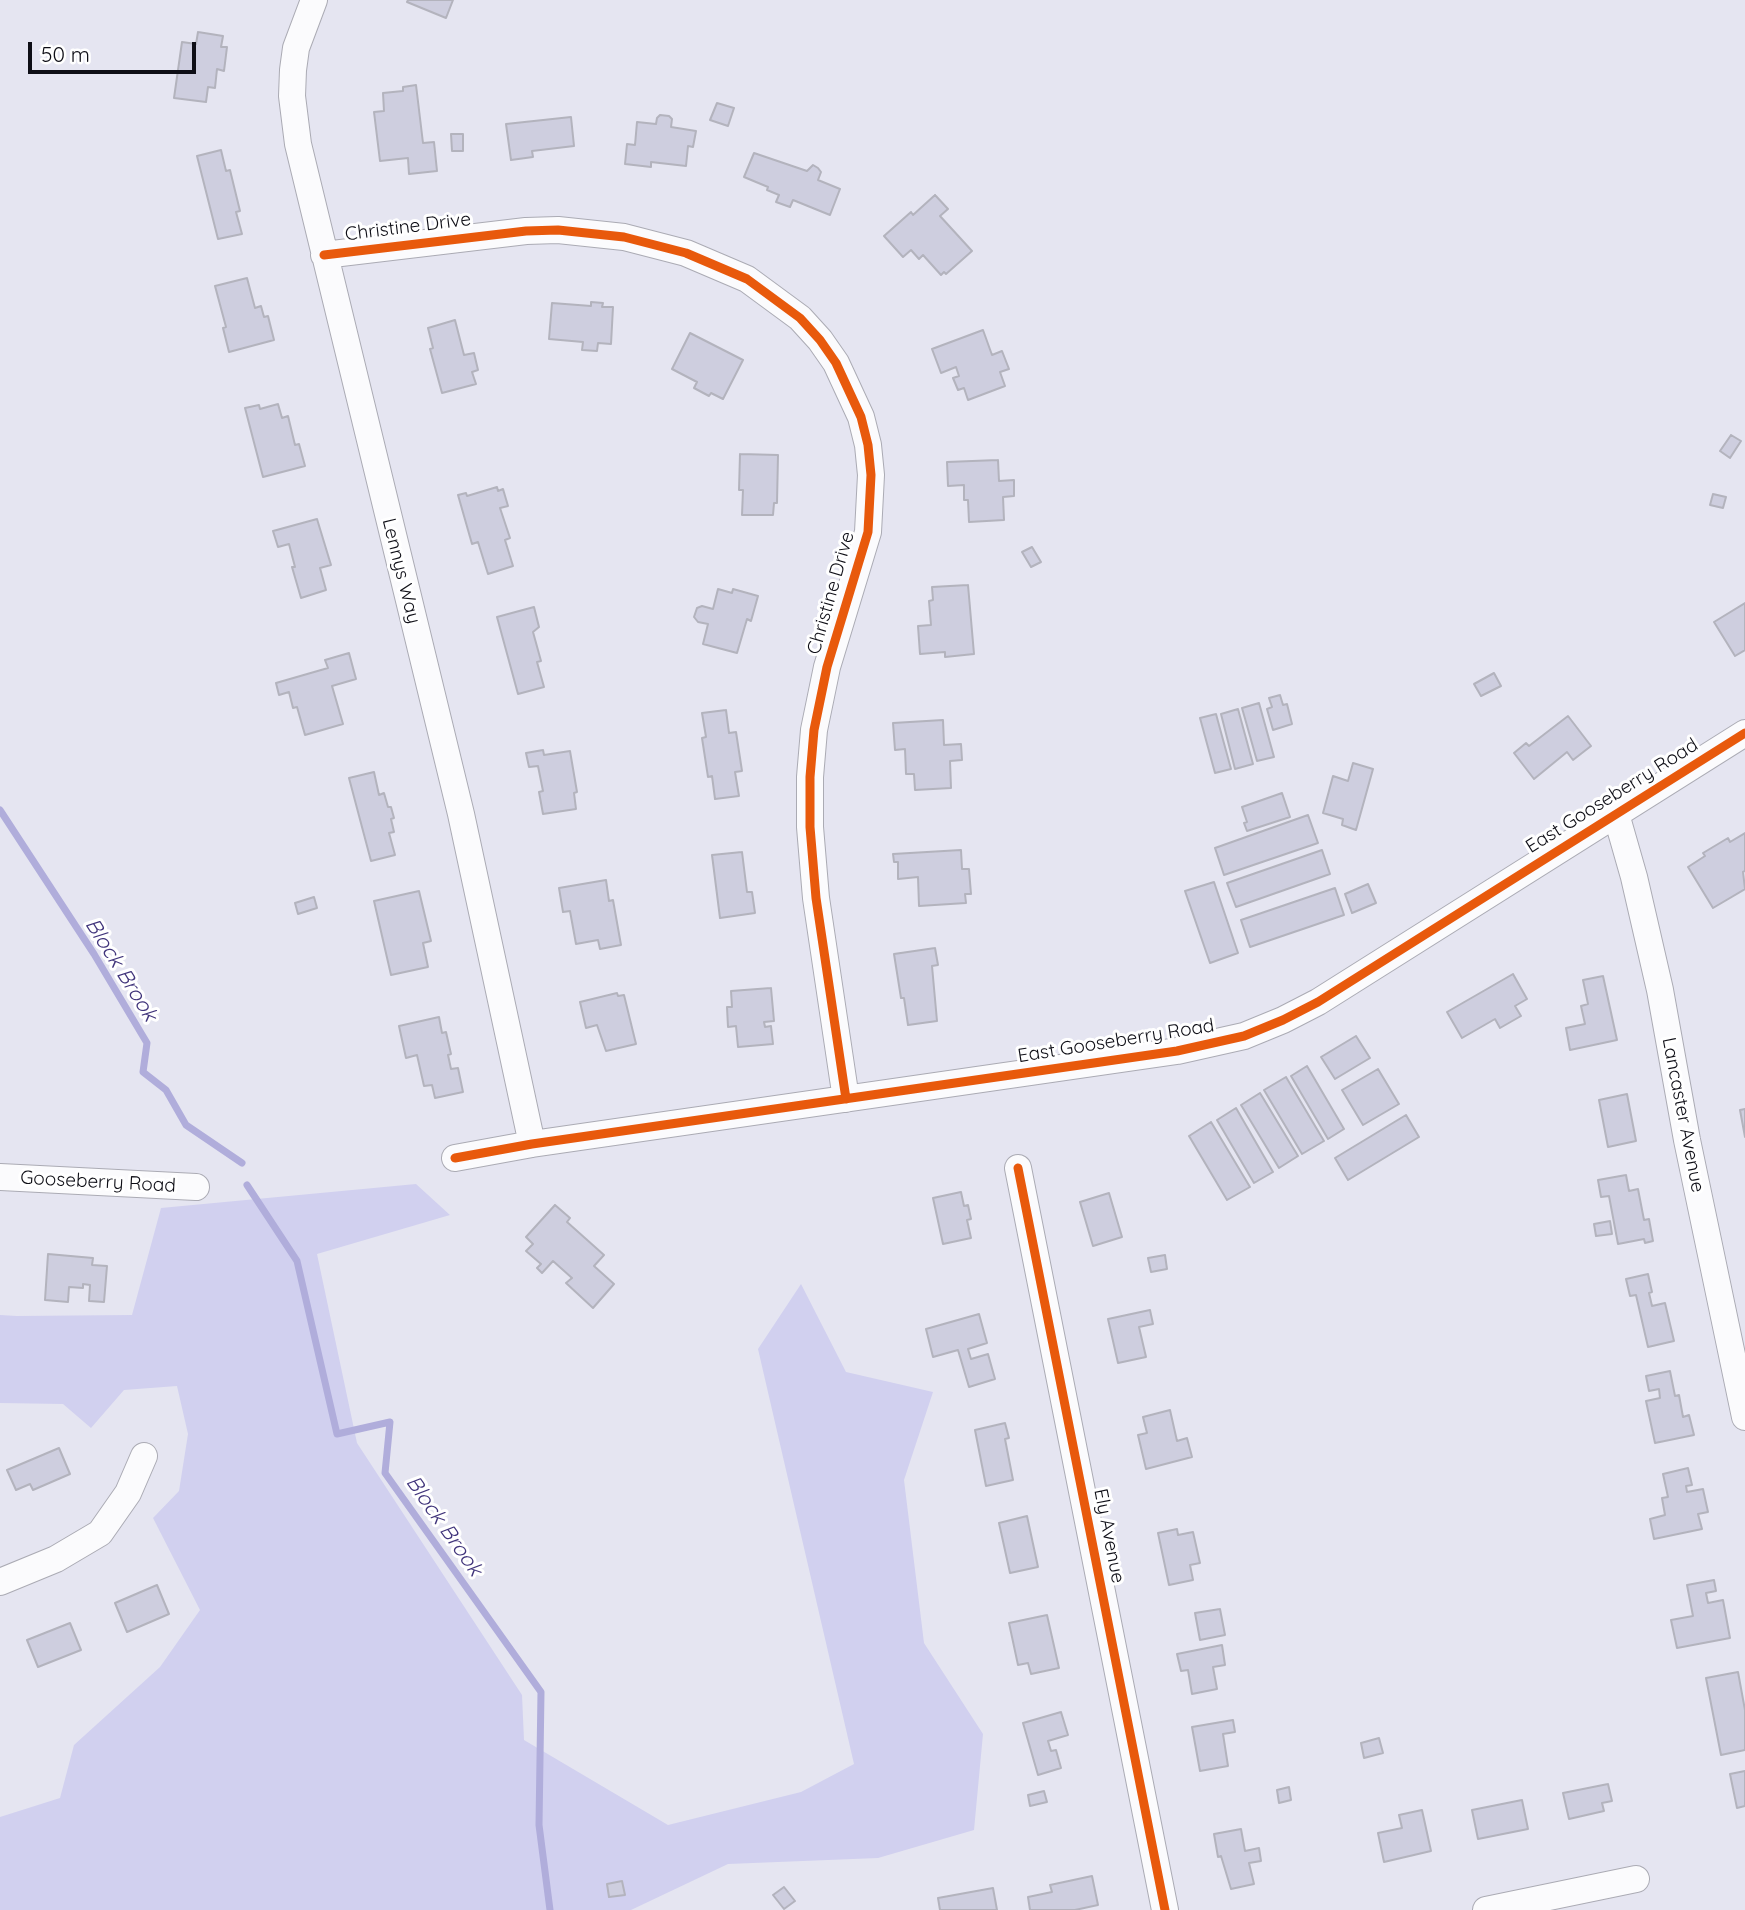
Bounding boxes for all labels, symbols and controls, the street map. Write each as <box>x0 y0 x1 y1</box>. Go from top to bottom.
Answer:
scale bar <box>32 28 200 72</box>
text: 50 m <box>41 41 90 67</box>
street label: Christine Drive <box>344 208 472 246</box>
street label: Lennys Way <box>377 516 425 626</box>
street label: Christine Drive <box>803 529 859 657</box>
street label: East Gooseberry Road <box>1522 734 1702 858</box>
water label: Block Brook <box>79 914 163 1026</box>
street label: East Gooseberry Road <box>1016 1014 1216 1068</box>
street label: Lancaster Avenue <box>1657 1036 1709 1194</box>
street label: Gooseberry Road <box>20 1167 176 1197</box>
water label: Block Brook <box>400 1471 488 1581</box>
street label: Ely Avenue <box>1089 1487 1129 1585</box>

